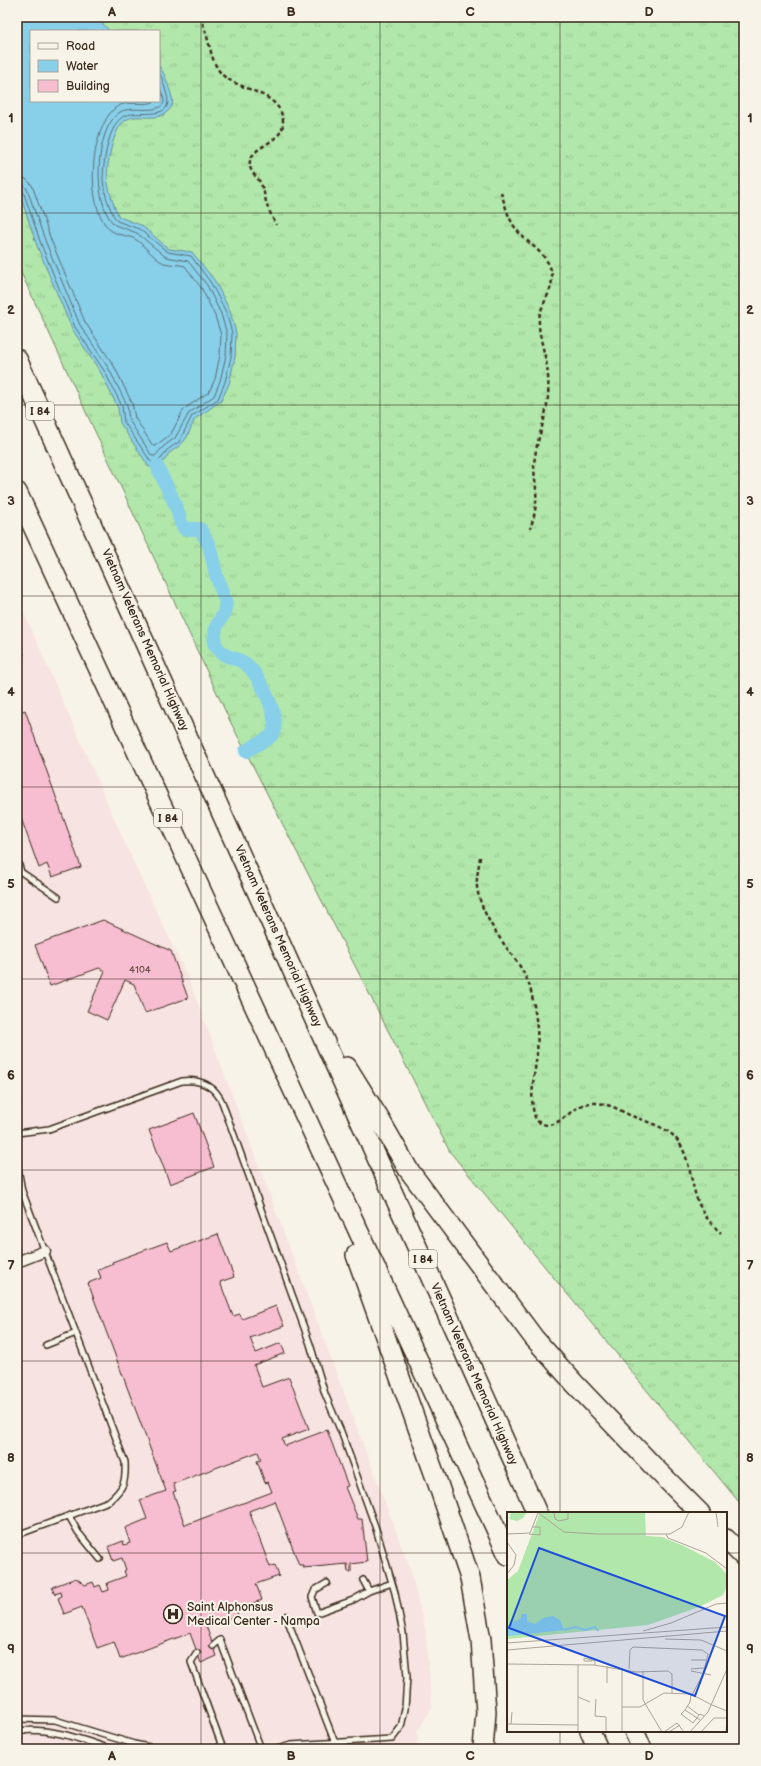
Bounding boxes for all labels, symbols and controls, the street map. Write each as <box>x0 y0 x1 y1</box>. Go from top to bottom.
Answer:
text: A <box>107 4 116 20</box>
text: B <box>286 4 296 20</box>
text: C <box>465 4 475 20</box>
text: D <box>644 4 654 20</box>
legend <box>30 30 160 102</box>
text: Road <box>66 39 95 54</box>
text: Water <box>66 59 98 74</box>
text: Building <box>66 79 110 94</box>
text: 1 <box>8 110 14 126</box>
text: 1 <box>747 110 753 126</box>
text: 2 <box>7 302 15 318</box>
text: 2 <box>746 302 754 318</box>
road number: I 84 <box>26 402 54 420</box>
text: 3 <box>7 493 15 509</box>
text: 3 <box>746 493 754 509</box>
street label: Vietnam Veterans Memorial Highway <box>98 547 192 734</box>
text: 4 <box>7 684 15 700</box>
text: 4 <box>746 684 754 700</box>
road number: I 84 <box>154 809 182 827</box>
street label: Vietnam Veterans Memorial Highway <box>231 843 325 1030</box>
text: 5 <box>7 876 15 892</box>
text: 5 <box>746 876 754 892</box>
house number: 4104 <box>129 964 151 976</box>
text: 6 <box>7 1067 15 1083</box>
text: 6 <box>746 1067 754 1083</box>
road number: I 84 <box>409 1250 437 1268</box>
text: 7 <box>7 1258 15 1274</box>
text: 7 <box>746 1258 754 1274</box>
street label: Vietnam Veterans Memorial Highway <box>427 1281 521 1468</box>
text: 8 <box>7 1450 15 1466</box>
text: 8 <box>746 1450 754 1466</box>
inset map <box>507 1512 727 1732</box>
place label: Saint Alphonsus Medical Center - Nampa <box>187 1600 320 1629</box>
hospital icon: Saint Alphonsus Medical Center - Nampa <box>162 1603 184 1625</box>
text: 9 <box>7 1641 15 1657</box>
text: 9 <box>746 1641 754 1657</box>
text: A <box>107 1748 116 1764</box>
text: B <box>286 1748 296 1764</box>
text: C <box>465 1748 475 1764</box>
text: D <box>644 1748 654 1764</box>

